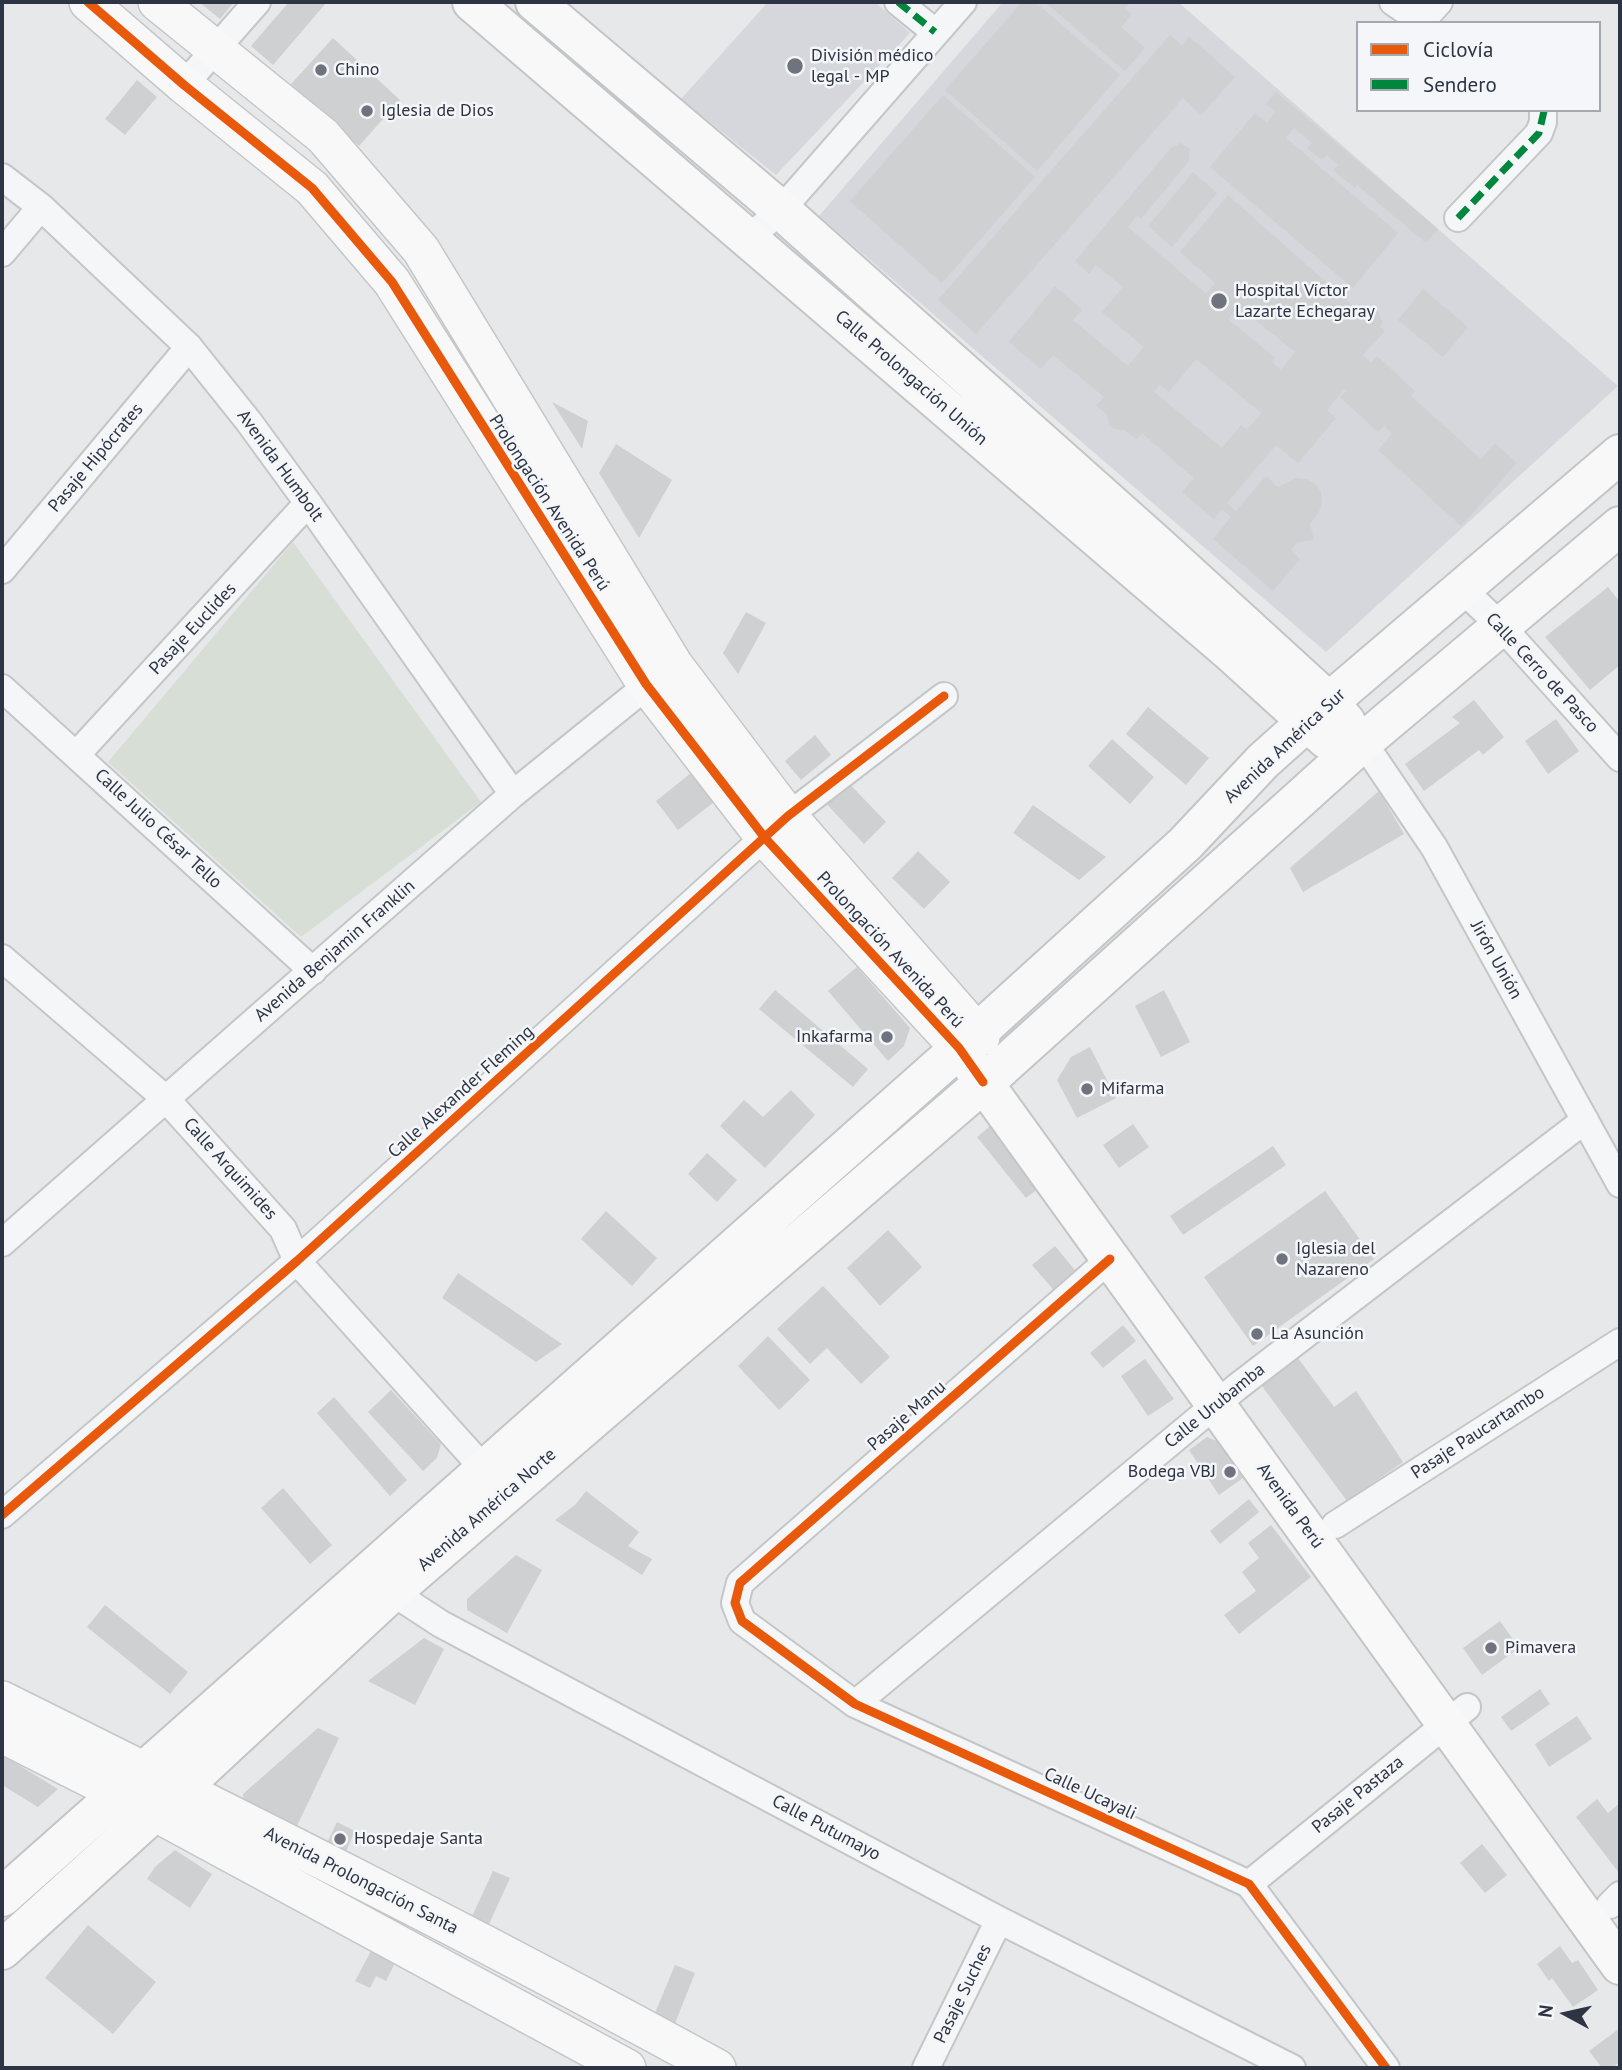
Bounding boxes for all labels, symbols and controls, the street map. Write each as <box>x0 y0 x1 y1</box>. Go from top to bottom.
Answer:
legend <box>1356 21 1601 112</box>
text: Ciclovía <box>1423 36 1493 63</box>
place label: División médico legal - MP <box>811 45 933 88</box>
marker: División médico legal - MP <box>785 56 805 76</box>
place label: Chino <box>335 59 379 81</box>
marker: Chino <box>313 62 329 78</box>
text: Sendero <box>1423 71 1497 98</box>
place label: Iglesia de Dios <box>381 100 494 122</box>
marker: Iglesia de Dios <box>359 103 375 119</box>
place label: Hospital Víctor Lazarte Echegaray <box>1235 280 1375 322</box>
marker: Hospital Víctor Lazarte Echegaray <box>1209 291 1229 311</box>
street label: Calle Prolongación Unión <box>830 306 992 450</box>
street label: Pasaje Hipócrates <box>44 399 148 517</box>
street label: Avenida Humbolt <box>232 406 328 526</box>
street label: Prolongación Avenida Perú <box>484 411 614 595</box>
street label: Pasaje Euclides <box>145 579 241 679</box>
street label: Calle Cerro de Pasco <box>1481 609 1603 737</box>
street label: Avenida América Sur <box>1220 684 1350 808</box>
street label: Calle Julio César Tello <box>90 764 226 894</box>
street label: Prolongación Avenida Perú <box>812 867 968 1033</box>
street label: Avenida Benjamin Franklin <box>250 875 420 1027</box>
street label: Jirón Unión <box>1466 917 1526 1003</box>
street label: Calle Alexander Fleming <box>384 1021 538 1163</box>
place label: Inkafarma <box>796 1026 873 1048</box>
marker: Inkafarma <box>879 1029 895 1045</box>
place label: Mifarma <box>1101 1078 1164 1100</box>
marker: Mifarma <box>1079 1081 1095 1097</box>
street label: Calle Arquimides <box>178 1113 282 1225</box>
place label: Iglesia del Nazareno <box>1296 1238 1376 1280</box>
marker: Iglesia del Nazareno <box>1274 1251 1290 1267</box>
place label: La Asunción <box>1271 1323 1364 1345</box>
marker: La Asunción <box>1249 1326 1265 1342</box>
street label: Calle Urubamba <box>1160 1359 1270 1453</box>
street label: Pasaje Manu <box>864 1376 950 1456</box>
street label: Pasaje Paucartambo <box>1407 1382 1549 1484</box>
street label: Avenida América Norte <box>413 1444 561 1576</box>
street label: Avenida Perú <box>1252 1459 1328 1553</box>
place label: Bodega VBJ <box>1128 1461 1216 1483</box>
marker: Bodega VBJ <box>1222 1464 1238 1480</box>
place label: Pimavera <box>1505 1637 1576 1659</box>
marker: Pimavera <box>1483 1640 1499 1656</box>
street label: Pasaje Pastaza <box>1308 1752 1408 1838</box>
street label: Calle Ucayali <box>1040 1763 1140 1825</box>
street label: Calle Putumayo <box>768 1790 884 1866</box>
street label: Avenida Prolongación Santa <box>260 1823 462 1939</box>
place label: Hospedaje Santa <box>354 1828 483 1850</box>
marker: Hospedaje Santa <box>332 1831 348 1847</box>
street label: Pasaje Suches <box>930 1941 996 2047</box>
north arrow <box>1531 1979 1601 2049</box>
text: N <box>1532 2003 1558 2019</box>

